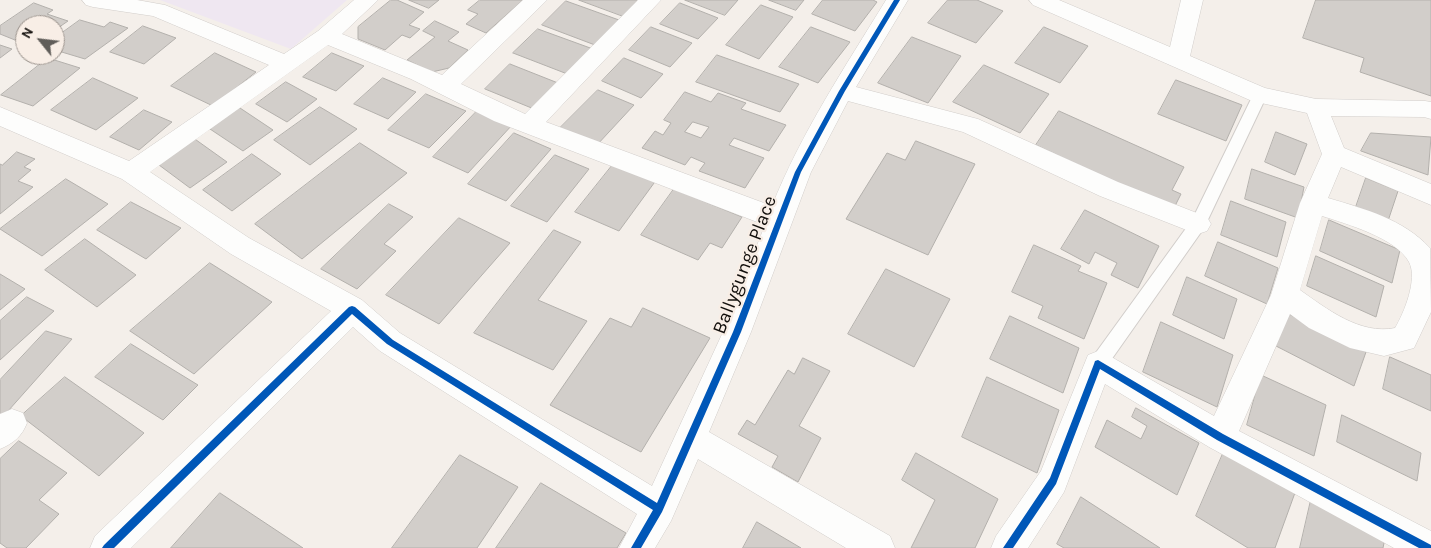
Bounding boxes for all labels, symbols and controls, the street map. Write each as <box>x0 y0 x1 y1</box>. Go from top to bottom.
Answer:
north arrow <box>15 15 65 65</box>
text: N <box>17 24 37 41</box>
street label: Ballygunge Place <box>708 193 782 337</box>

